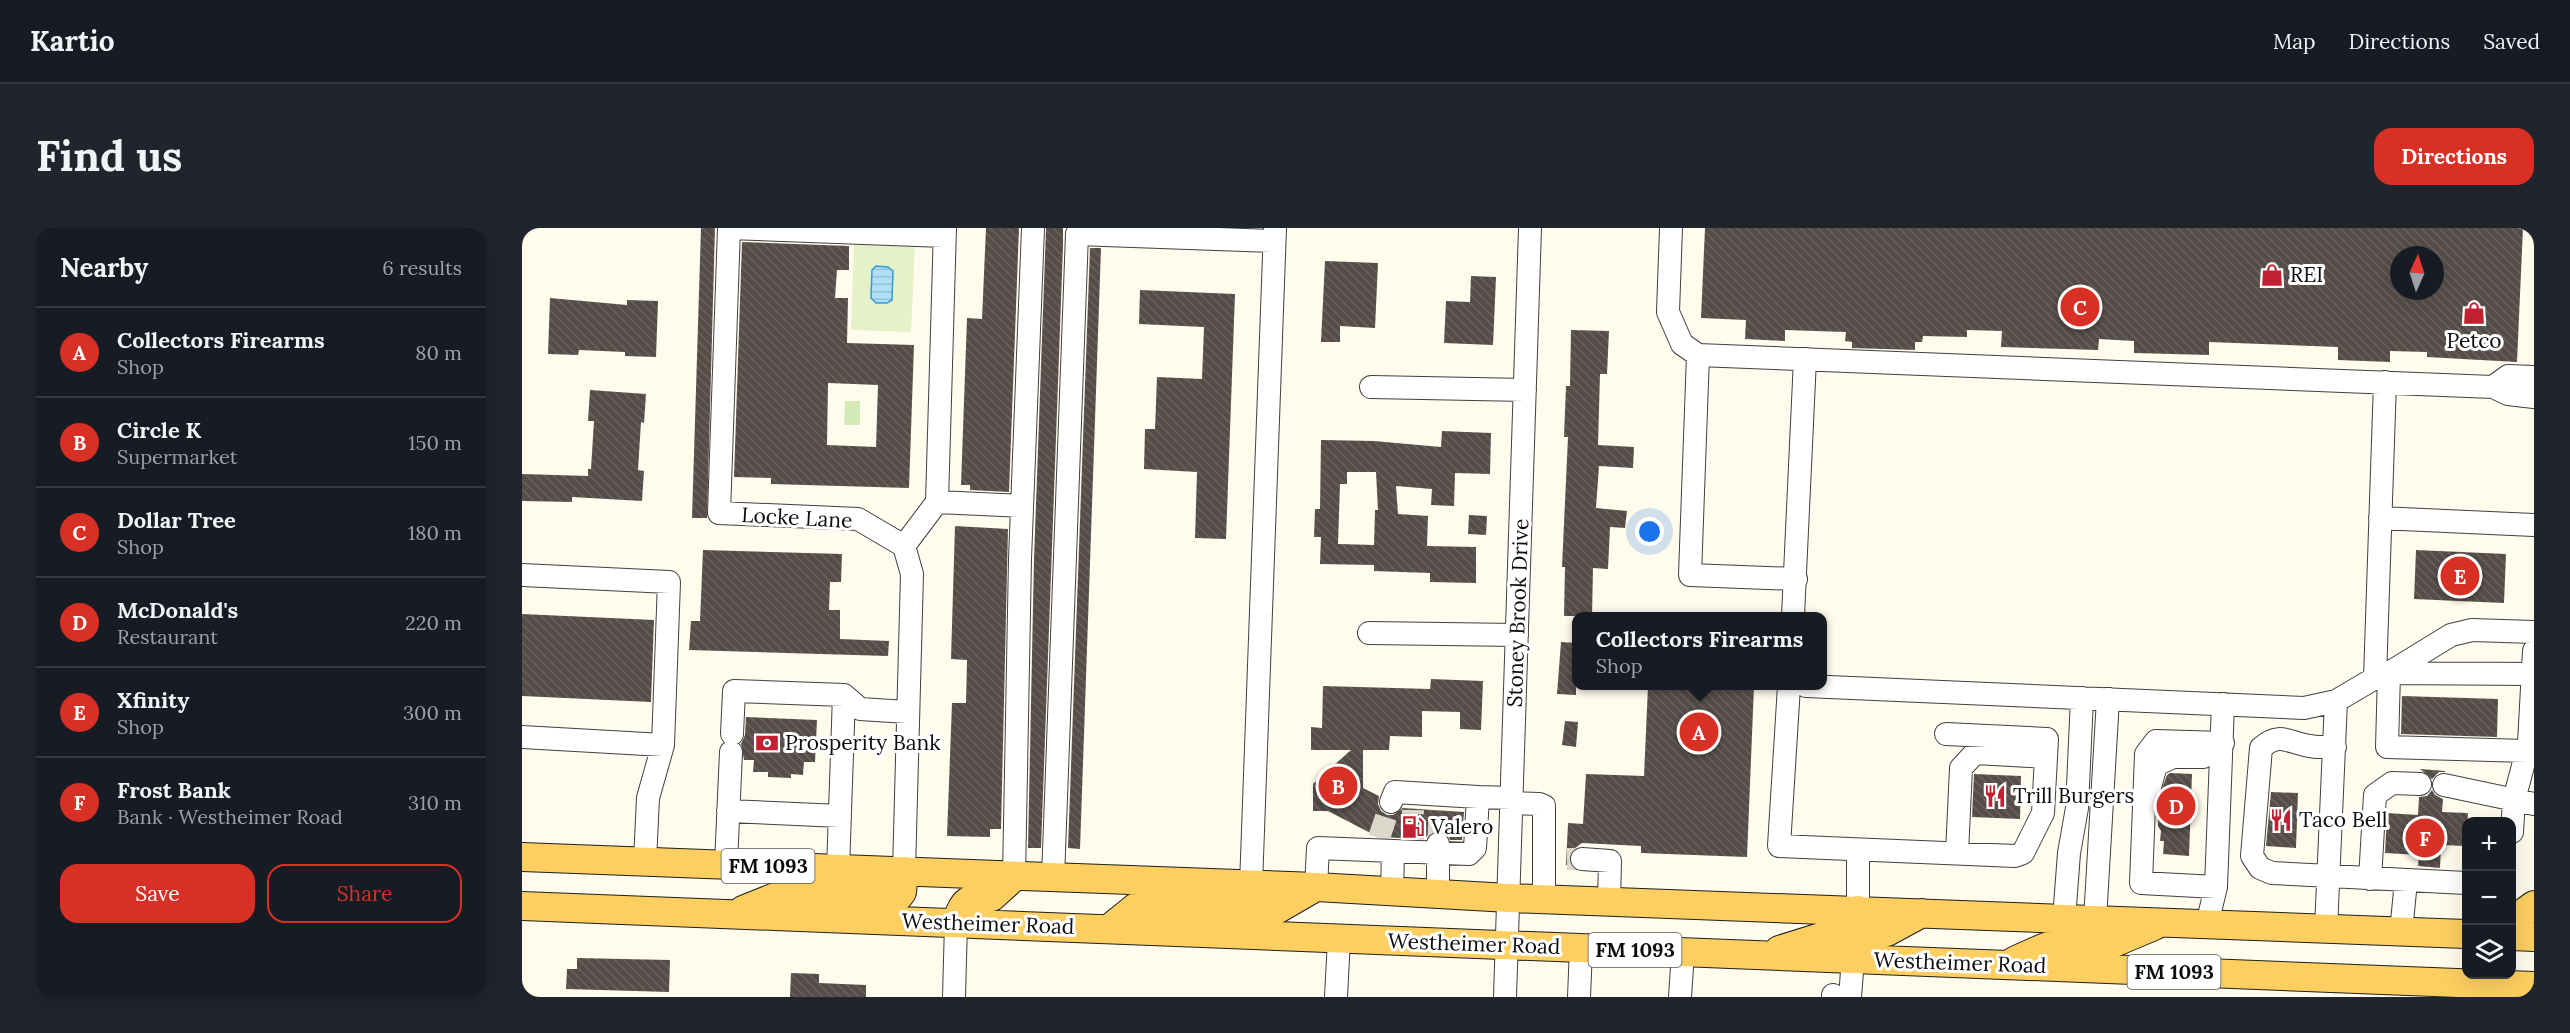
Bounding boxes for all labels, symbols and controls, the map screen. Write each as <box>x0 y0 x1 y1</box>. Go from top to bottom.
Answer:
text: Kartio <box>30 23 114 59</box>
text: Map <box>2273 28 2316 55</box>
text: Directions <box>2349 28 2450 55</box>
text: Saved <box>2483 28 2540 55</box>
button: Directions <box>2374 128 2534 185</box>
text: Find us <box>36 129 182 183</box>
north arrow <box>2390 246 2444 300</box>
text: Nearby <box>60 251 148 284</box>
text: 6 results <box>382 255 462 280</box>
place label: REI <box>2290 261 2323 288</box>
shop icon: REI <box>2259 262 2285 288</box>
pin: C <box>2060 284 2100 329</box>
shop icon: Petco <box>2461 300 2487 326</box>
text: Collectors Firearms <box>117 326 325 354</box>
place label: Petco <box>2446 327 2502 354</box>
text: A <box>73 340 86 365</box>
text: 80 m <box>415 340 462 365</box>
text: Shop <box>117 354 164 379</box>
text: Circle K <box>117 416 201 444</box>
text: B <box>73 430 86 455</box>
text: 150 m <box>408 430 462 455</box>
text: Supermarket <box>117 444 237 469</box>
street label: Locke Lane <box>741 501 853 534</box>
text: Dollar Tree <box>117 506 236 534</box>
your location <box>1635 517 1664 546</box>
street label: Stoney Brook Drive <box>1501 518 1534 708</box>
text: C <box>73 520 86 545</box>
text: 180 m <box>408 520 462 545</box>
text: Shop <box>117 534 164 559</box>
pin: E <box>2440 554 2480 598</box>
text: McDonald's <box>117 596 238 624</box>
text: D <box>72 610 87 635</box>
text: 220 m <box>405 610 462 635</box>
popup <box>1572 612 1827 690</box>
text: Restaurant <box>117 624 218 649</box>
text: Collectors Firearms <box>1596 625 1803 653</box>
text: Shop <box>1596 653 1643 678</box>
text: Xfinity <box>117 686 189 714</box>
text: E <box>73 700 86 725</box>
text: 300 m <box>403 700 462 725</box>
pin: A <box>1680 710 1718 754</box>
text: Shop <box>117 714 164 739</box>
place label: Prosperity Bank <box>785 729 941 756</box>
bank icon: Prosperity Bank <box>754 730 780 756</box>
pin: B <box>1318 764 1358 808</box>
text: Frost Bank <box>117 776 231 804</box>
place label: Trill Burgers <box>2013 782 2134 809</box>
restaurant icon: Trill Burgers <box>1982 783 2008 809</box>
pin: D <box>2156 784 2196 828</box>
text: F <box>74 790 85 815</box>
text: 310 m <box>408 790 462 815</box>
text: Bank · Westheimer Road <box>117 804 343 829</box>
place label: Taco Bell <box>2299 806 2388 833</box>
restaurant icon: Taco Bell <box>2268 807 2294 833</box>
place label: Valero <box>1430 813 1493 840</box>
fuel station icon: Valero <box>1400 814 1426 840</box>
pin: F <box>2406 816 2444 860</box>
map controls <box>2462 817 2516 979</box>
button: + <box>2462 817 2516 871</box>
road number: FM 1093 <box>722 849 814 883</box>
button: Save <box>60 864 255 923</box>
button: Share <box>267 864 462 923</box>
button: − <box>2462 871 2516 925</box>
street label: Westheimer Road <box>901 907 1075 940</box>
button: layers <box>2462 925 2516 979</box>
street label: Westheimer Road <box>1387 927 1561 960</box>
road number: FM 1093 <box>1588 933 1682 967</box>
street label: Westheimer Road <box>1873 946 2047 979</box>
road number: FM 1093 <box>2128 955 2220 989</box>

